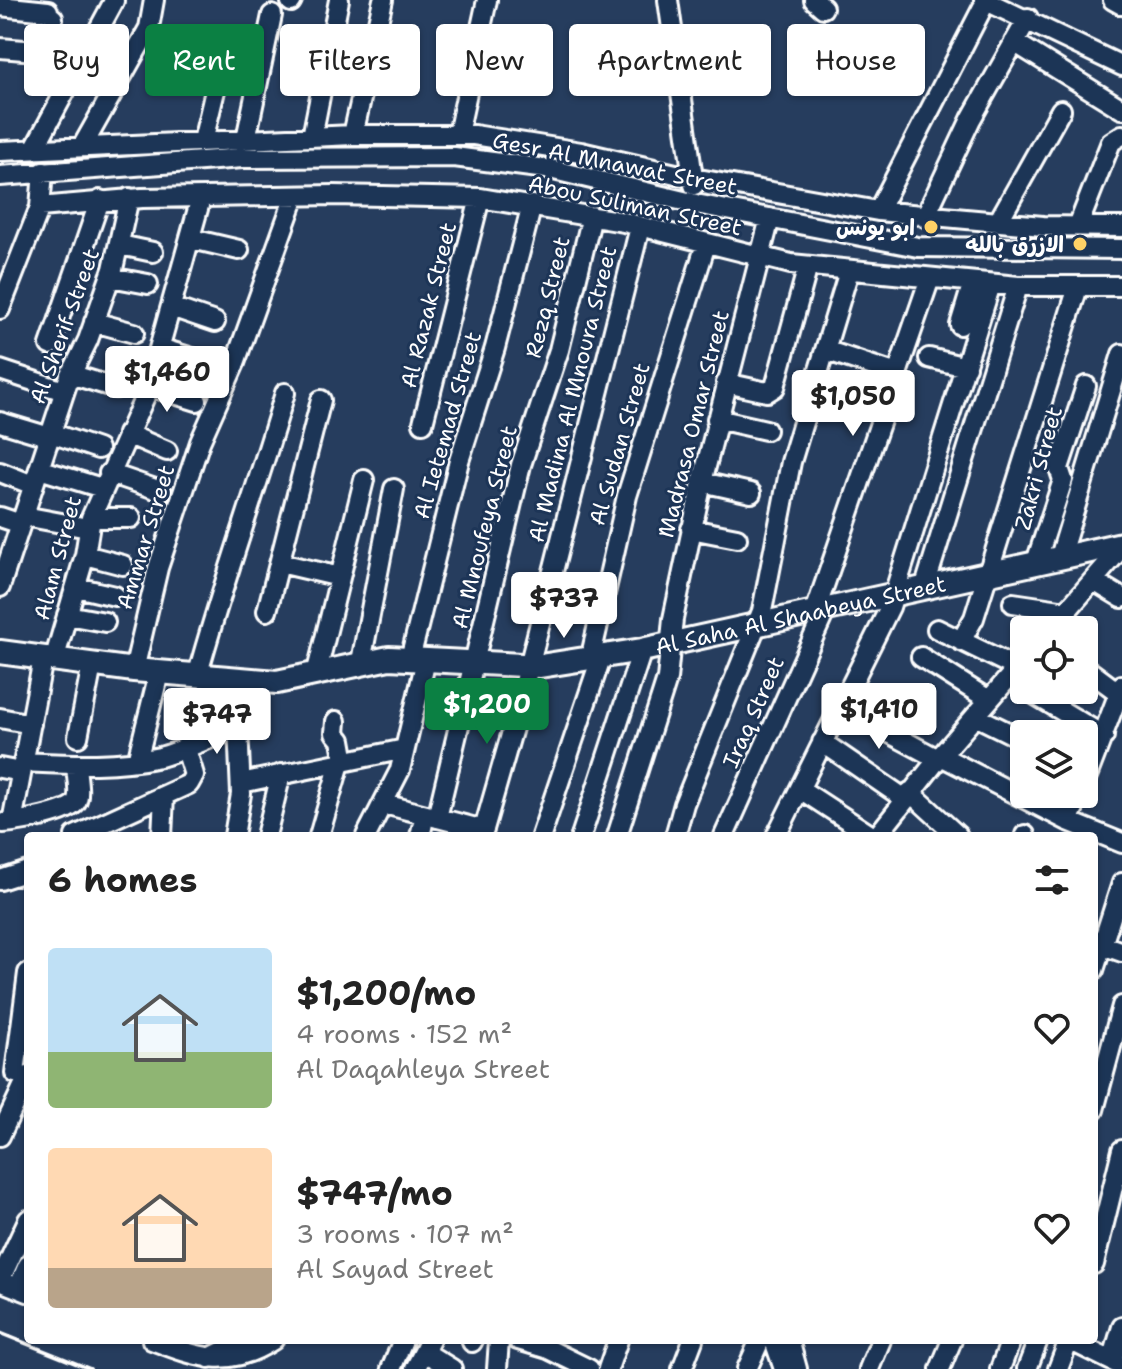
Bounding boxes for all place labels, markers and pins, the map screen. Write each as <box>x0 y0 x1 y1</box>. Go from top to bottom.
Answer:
place label: ابو يونس <box>836 213 915 242</box>
marker: ابو يونس <box>922 218 940 236</box>
place label: الازرق بالله <box>965 230 1064 259</box>
marker: الازرق بالله <box>1071 235 1089 253</box>
pin: $1,460 <box>102 346 232 414</box>
pin: $1,050 <box>788 370 918 438</box>
pin: $737 <box>517 572 611 640</box>
pin: $1,200 <box>422 678 552 746</box>
pin: $1,410 <box>814 683 944 751</box>
pin: $747 <box>170 688 264 756</box>

